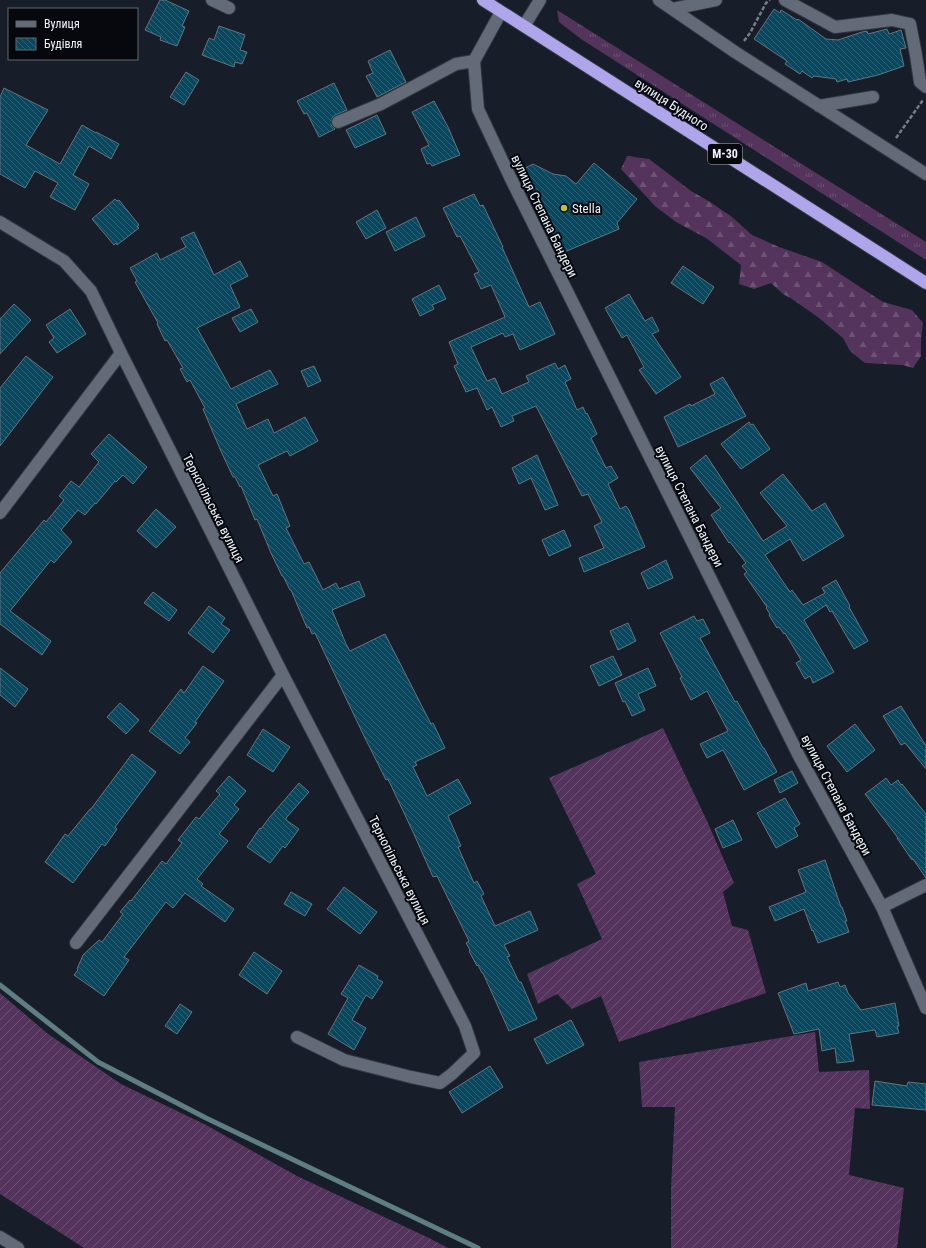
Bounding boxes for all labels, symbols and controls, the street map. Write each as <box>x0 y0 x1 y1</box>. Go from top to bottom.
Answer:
legend <box>8 8 138 60</box>
text: Вулиця <box>44 17 80 31</box>
text: Будівля <box>44 37 82 51</box>
street label: вулиця Будного <box>632 75 711 134</box>
road number: М-30 <box>708 144 742 164</box>
street label: вулиця Степана Бандери <box>508 153 581 280</box>
place label: Stella <box>572 201 601 216</box>
marker: Stella <box>559 203 569 213</box>
street label: вулиця Степана Бандери <box>652 443 727 569</box>
street label: Тернопільська вулиця <box>180 451 247 565</box>
street label: вулиця Степана Бандери <box>798 732 875 858</box>
street label: Тернопільська вулиця <box>366 813 433 927</box>

